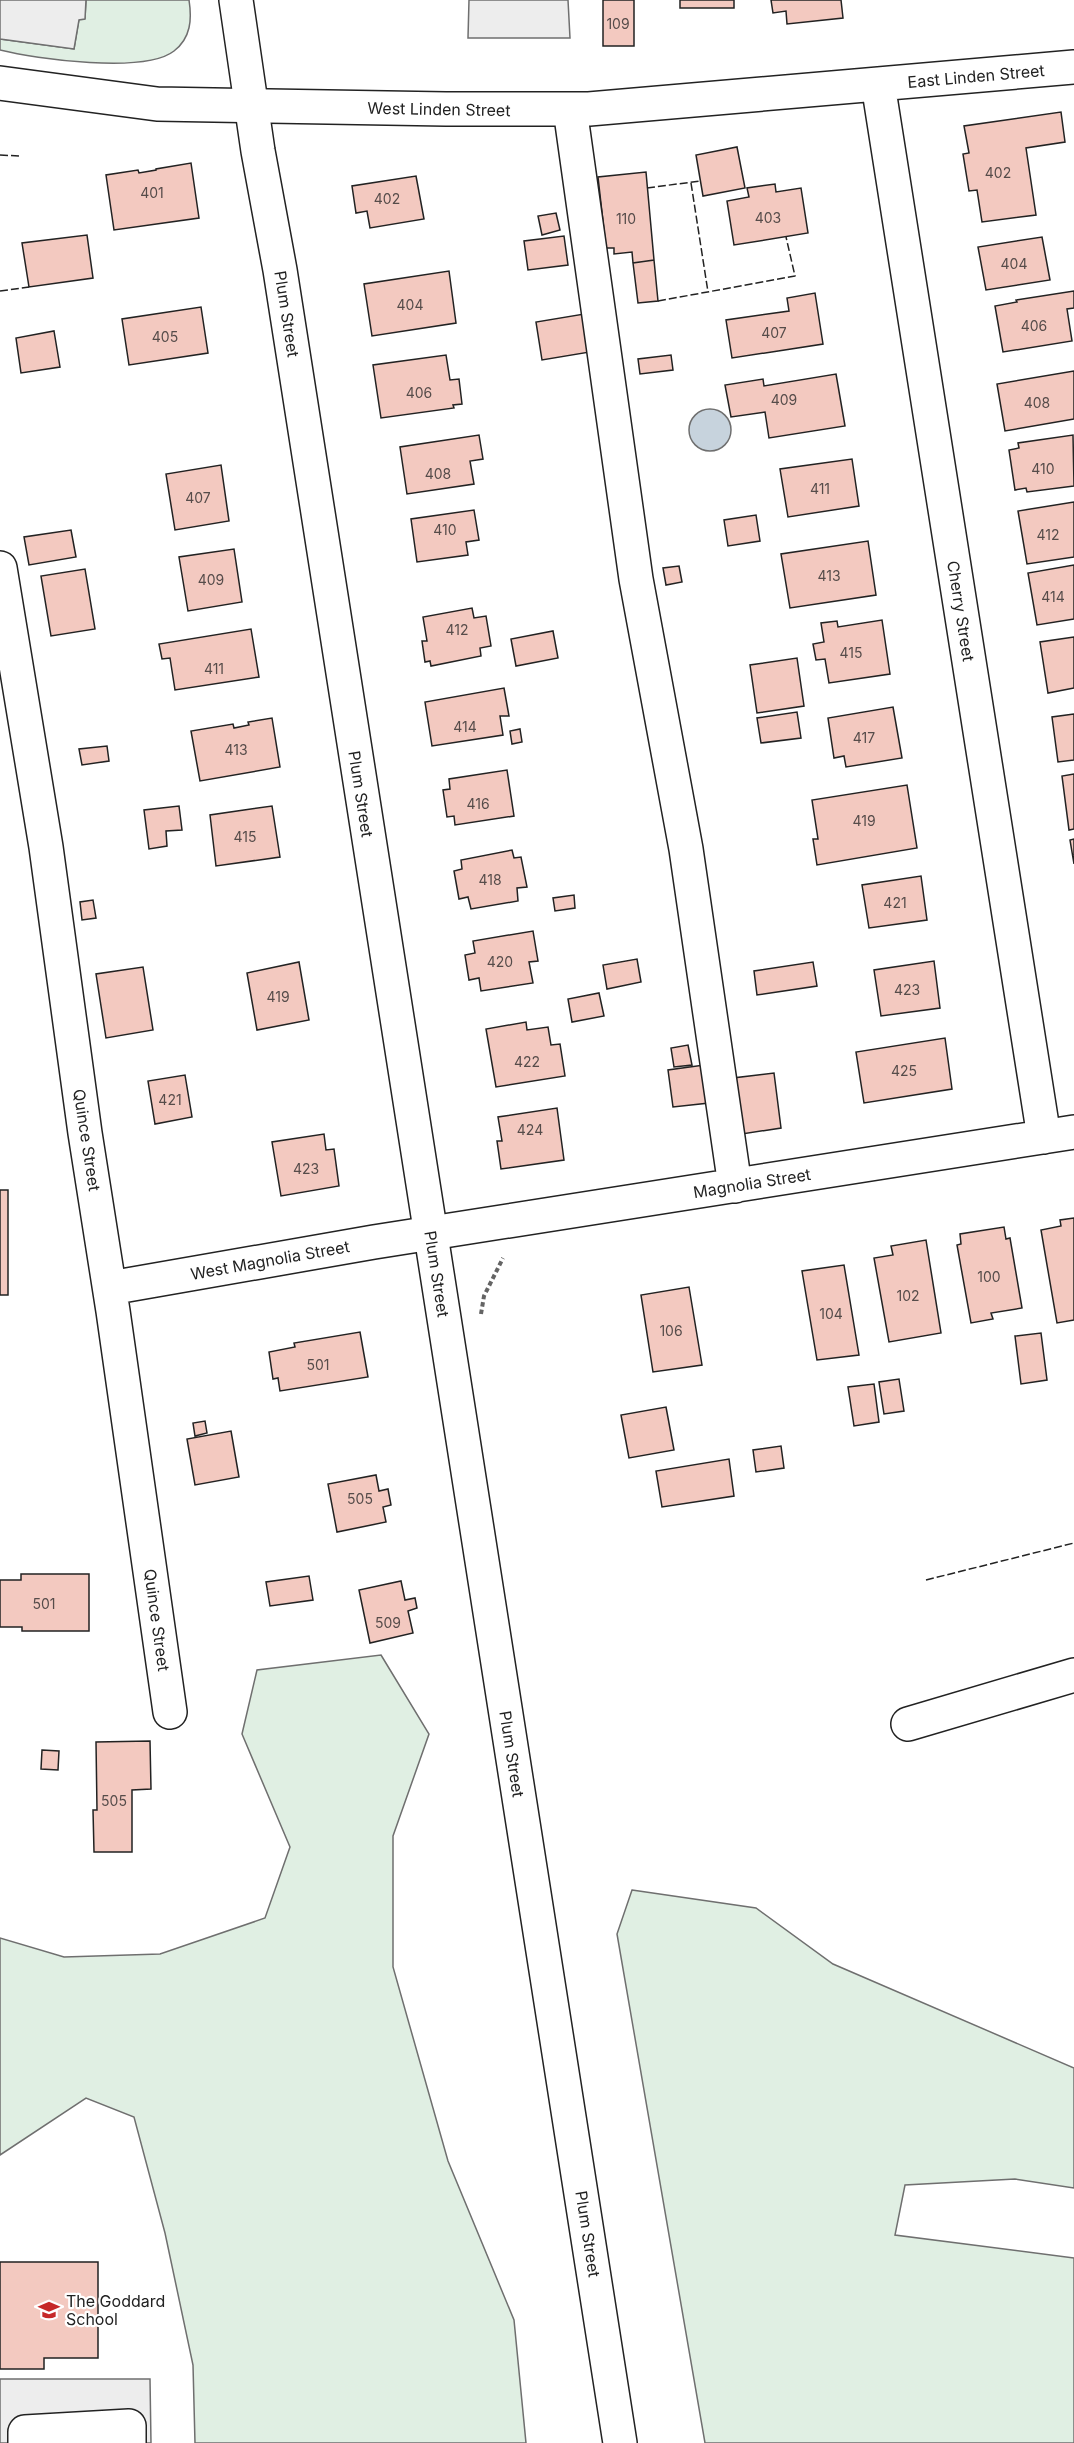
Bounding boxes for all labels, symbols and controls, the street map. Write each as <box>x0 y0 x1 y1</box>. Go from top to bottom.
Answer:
house number: 109 <box>606 15 630 32</box>
street label: East Linden Street <box>907 60 1045 92</box>
street label: West Linden Street <box>367 98 511 120</box>
house number: 402 <box>985 164 1011 181</box>
house number: 401 <box>140 184 164 201</box>
house number: 402 <box>374 190 400 207</box>
house number: 403 <box>755 209 781 226</box>
house number: 110 <box>616 210 636 227</box>
house number: 404 <box>1001 255 1027 272</box>
street label: Plum Street <box>270 269 304 359</box>
house number: 404 <box>397 296 423 313</box>
house number: 406 <box>1021 317 1047 334</box>
house number: 407 <box>761 324 787 341</box>
house number: 405 <box>152 328 178 345</box>
house number: 406 <box>406 384 432 401</box>
house number: 409 <box>771 391 797 408</box>
house number: 408 <box>1024 394 1050 411</box>
house number: 410 <box>1031 460 1055 477</box>
house number: 408 <box>425 465 451 482</box>
house number: 411 <box>810 480 830 497</box>
house number: 407 <box>185 489 211 506</box>
house number: 410 <box>433 521 457 538</box>
house number: 412 <box>1036 526 1060 543</box>
street label: Cherry Street <box>943 559 979 663</box>
house number: 413 <box>817 567 841 584</box>
house number: 409 <box>198 571 224 588</box>
house number: 414 <box>1041 588 1065 605</box>
house number: 412 <box>445 621 469 638</box>
house number: 415 <box>840 644 862 661</box>
house number: 411 <box>204 660 224 677</box>
house number: 414 <box>453 718 477 735</box>
house number: 417 <box>853 729 875 746</box>
house number: 413 <box>224 741 248 758</box>
street label: Plum Street <box>344 749 378 839</box>
house number: 416 <box>466 795 490 812</box>
house number: 419 <box>852 812 876 829</box>
house number: 415 <box>234 828 256 845</box>
house number: 418 <box>478 871 502 888</box>
house number: 421 <box>883 894 907 911</box>
house number: 420 <box>487 953 513 970</box>
house number: 423 <box>894 981 920 998</box>
house number: 419 <box>266 988 290 1005</box>
house number: 422 <box>514 1053 540 1070</box>
house number: 425 <box>891 1062 917 1079</box>
street label: Quince Street <box>69 1088 105 1192</box>
house number: 421 <box>158 1091 182 1108</box>
house number: 424 <box>517 1121 543 1138</box>
house number: 423 <box>293 1160 319 1177</box>
street label: Magnolia Street <box>692 1164 812 1202</box>
street label: Plum Street <box>420 1229 454 1319</box>
street label: West Magnolia Street <box>189 1236 351 1284</box>
house number: 100 <box>977 1268 1001 1285</box>
house number: 102 <box>896 1287 920 1304</box>
house number: 104 <box>819 1305 843 1322</box>
house number: 106 <box>659 1322 683 1339</box>
house number: 501 <box>306 1356 330 1373</box>
house number: 505 <box>347 1490 373 1507</box>
street label: Quince Street <box>140 1568 174 1672</box>
house number: 501 <box>32 1595 56 1612</box>
house number: 509 <box>375 1614 401 1631</box>
street label: Plum Street <box>495 1709 529 1799</box>
house number: 505 <box>101 1792 127 1809</box>
street label: Plum Street <box>571 2189 605 2279</box>
place label: The Goddard School <box>66 2291 165 2329</box>
school or university icon: The Goddard School <box>37 2298 61 2322</box>

